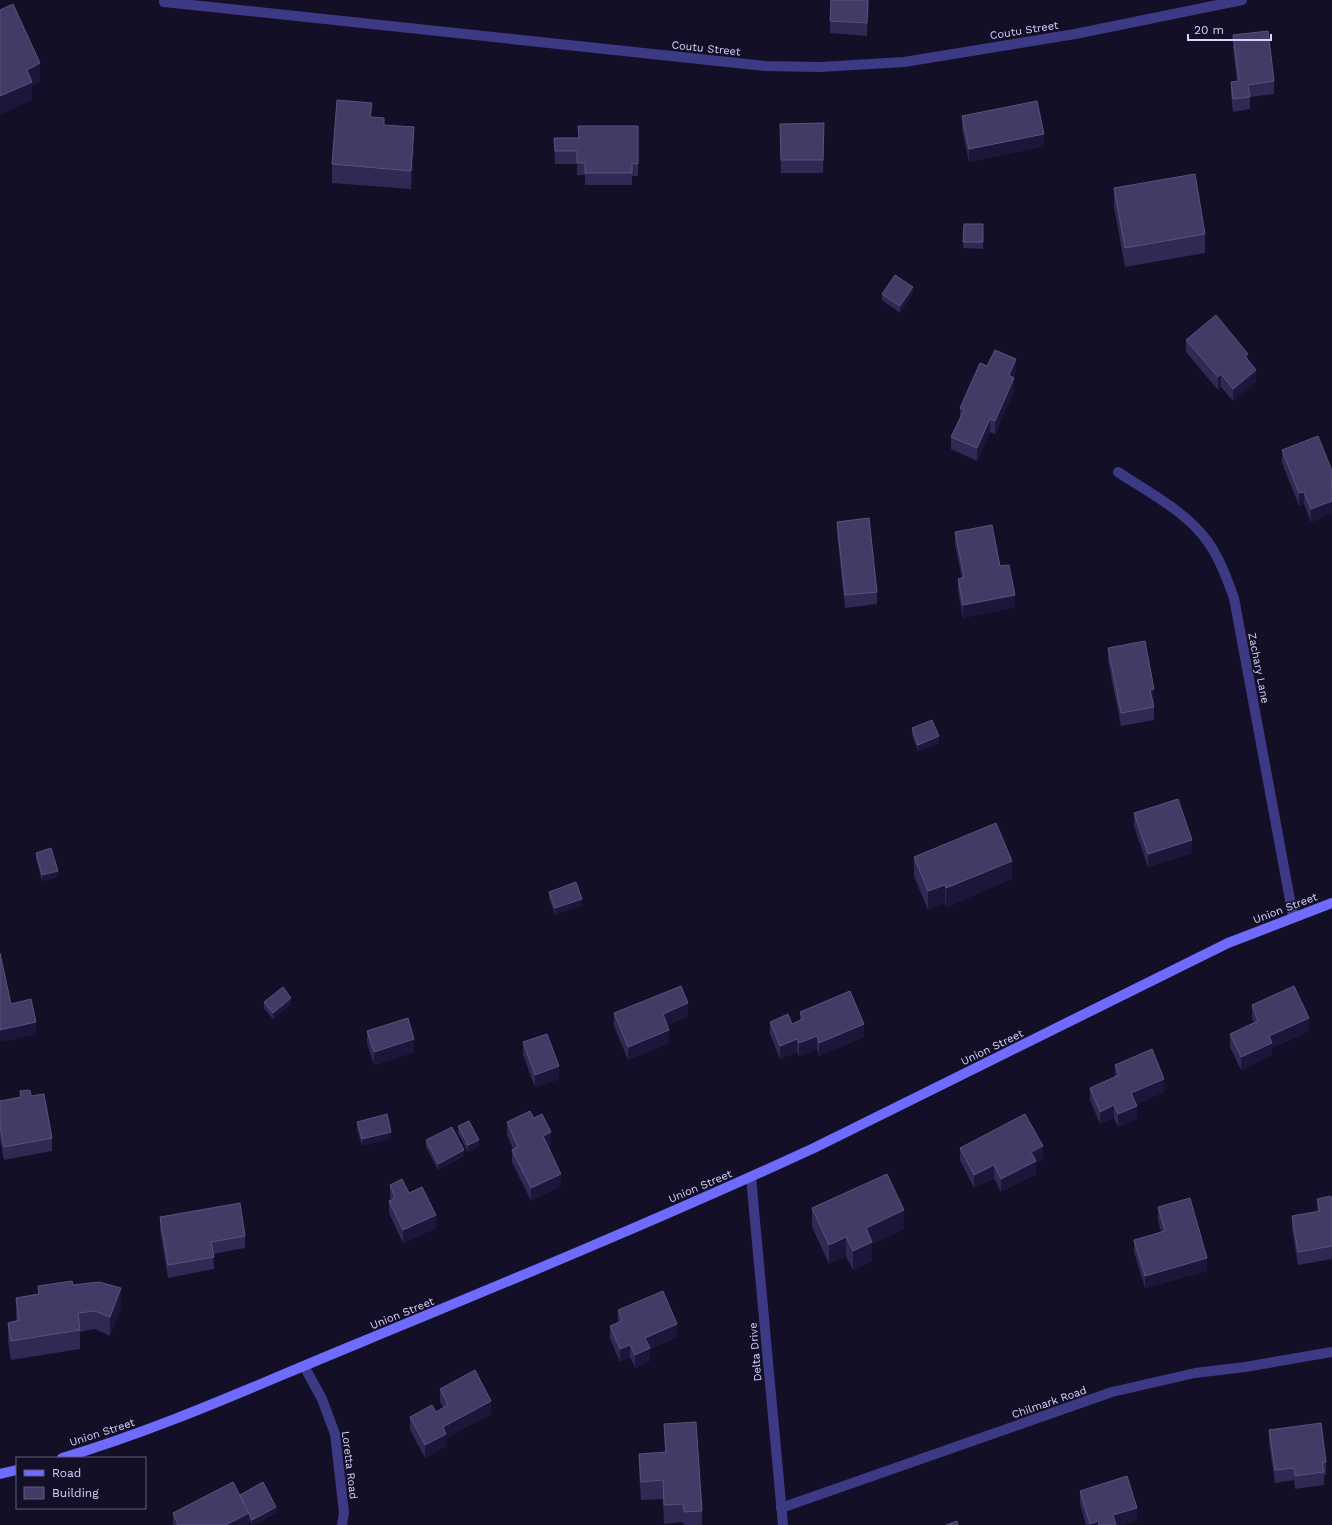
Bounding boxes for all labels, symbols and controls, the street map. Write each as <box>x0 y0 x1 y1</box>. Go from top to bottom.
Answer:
scale bar <box>1188 16 1271 42</box>
street label: Coutu Street <box>989 19 1060 42</box>
text: 20 m <box>1194 23 1224 37</box>
street label: Coutu Street <box>671 38 741 59</box>
street label: Zachary Lane <box>1245 632 1272 705</box>
street label: Union Street <box>1251 890 1319 927</box>
street label: Union Street <box>959 1027 1026 1068</box>
street label: Union Street <box>666 1167 734 1206</box>
street label: Union Street <box>368 1295 436 1332</box>
street label: Delta Drive <box>746 1322 765 1382</box>
street label: Chilmark Road <box>1010 1384 1088 1421</box>
street label: Union Street <box>68 1416 137 1449</box>
street label: Loretta Road <box>339 1430 360 1500</box>
legend <box>16 1457 146 1509</box>
text: Road <box>52 1466 81 1480</box>
text: Building <box>52 1486 99 1500</box>

